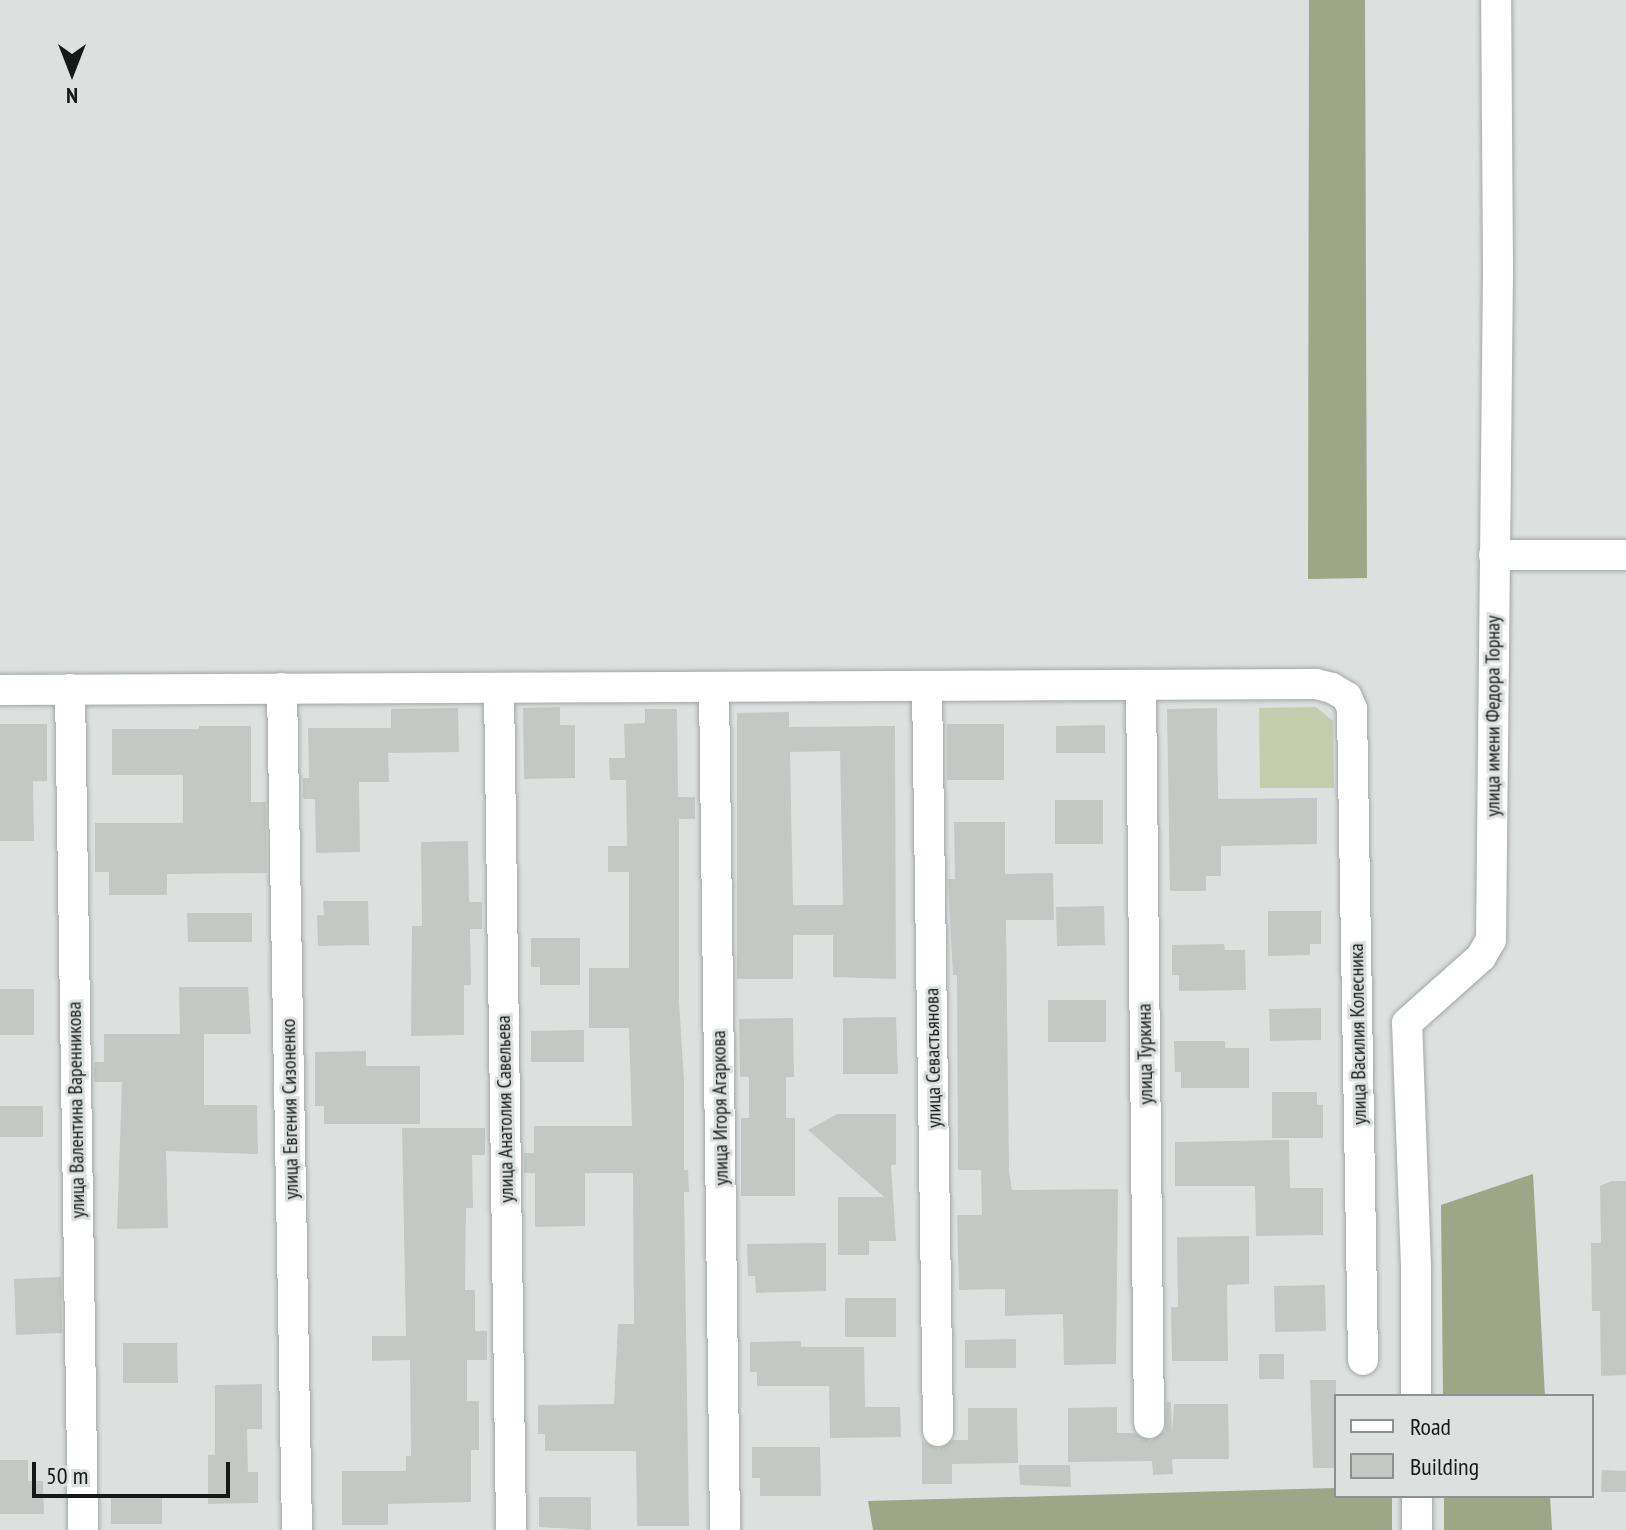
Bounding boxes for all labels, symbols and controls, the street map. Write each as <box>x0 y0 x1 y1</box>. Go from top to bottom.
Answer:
north arrow <box>32 32 112 112</box>
text: N <box>66 82 78 110</box>
street label: улица имени Федора Торнау <box>1481 615 1505 817</box>
street label: улица Василия Колесника <box>1344 943 1372 1125</box>
street label: улица Севастьянова <box>920 988 946 1128</box>
street label: улица Валентина Варенникова <box>62 1001 90 1219</box>
street label: улица Туркина <box>1132 1003 1158 1105</box>
street label: улица Анатолия Савельева <box>491 1015 519 1203</box>
street label: улица Евгения Сизоненко <box>276 1018 304 1200</box>
street label: улица Игоря Агаркова <box>707 1030 733 1186</box>
legend <box>1334 1394 1594 1498</box>
text: Road <box>1410 1411 1451 1442</box>
scale bar <box>36 1446 234 1496</box>
text: Building <box>1410 1451 1479 1482</box>
text: 50 m <box>46 1460 88 1491</box>

